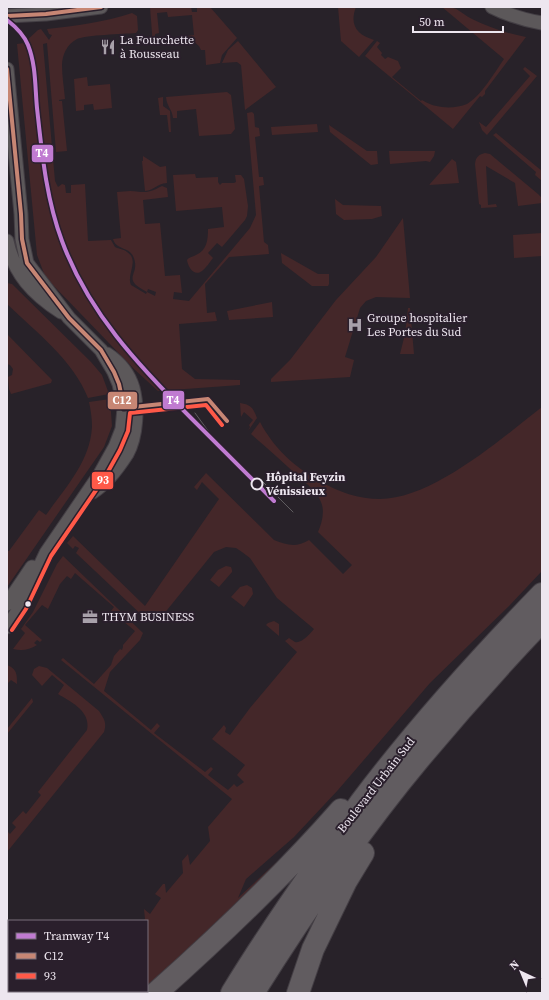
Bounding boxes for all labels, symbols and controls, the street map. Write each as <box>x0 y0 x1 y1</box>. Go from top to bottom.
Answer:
scale bar <box>413 8 503 34</box>
text: 50 m <box>419 14 445 30</box>
place label: La Fourchette à Rousseau <box>120 32 194 62</box>
restaurant icon: La Fourchette à Rousseau <box>99 38 117 56</box>
line badge: T4 <box>31 144 54 163</box>
text: T4 <box>36 146 49 161</box>
place label: Groupe hospitalier Les Portes du Sud <box>367 310 467 340</box>
hospital icon: Groupe hospitalier Les Portes du Sud <box>346 316 364 334</box>
line badge: T4 <box>162 390 185 410</box>
line badge: C12 <box>107 391 138 410</box>
text: C12 <box>113 393 131 408</box>
text: T4 <box>167 393 180 408</box>
place label: Hôpital Feyzin Vénissieux <box>266 469 346 499</box>
line badge: 93 <box>91 471 114 490</box>
text: 93 <box>97 473 109 488</box>
marker: Hôpital Feyzin Vénissieux <box>250 477 264 491</box>
unlabelled marker <box>23 599 33 609</box>
office icon: THYM BUSINESS <box>81 608 99 626</box>
place label: THYM BUSINESS <box>102 609 194 625</box>
street label: Boulevard Urbain Sud <box>334 734 418 836</box>
legend <box>8 920 148 992</box>
text: Tramway T4 <box>44 928 109 944</box>
text: C12 <box>44 948 64 964</box>
north arrow <box>501 952 541 992</box>
text: N <box>506 957 522 973</box>
text: 93 <box>44 968 56 984</box>

